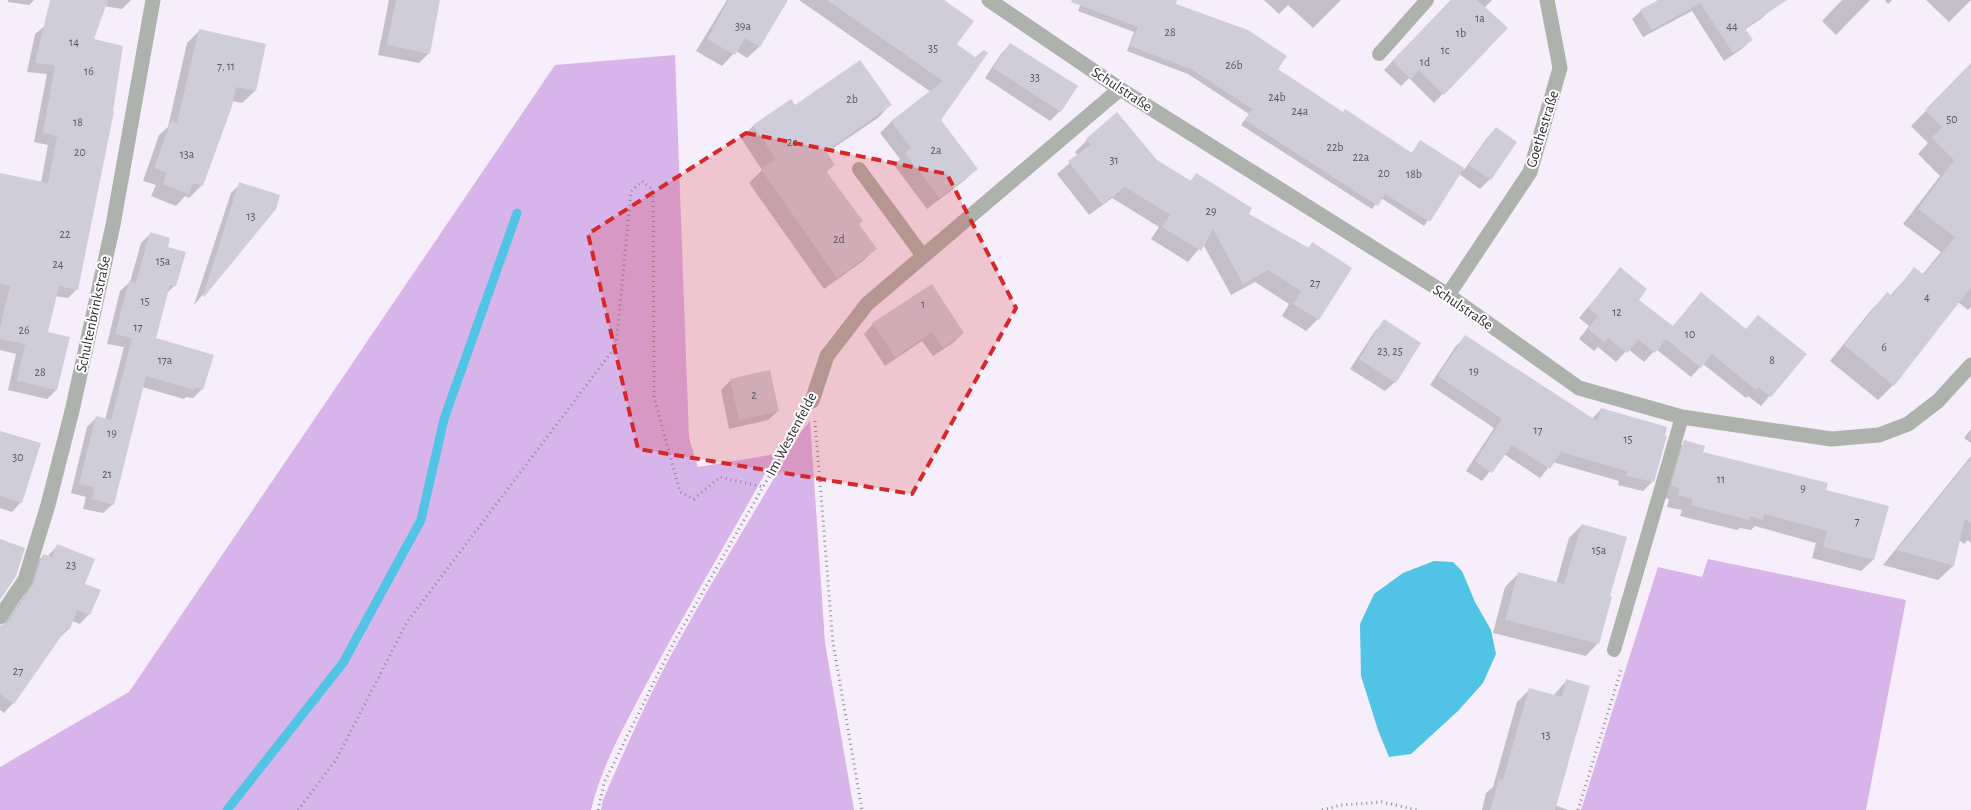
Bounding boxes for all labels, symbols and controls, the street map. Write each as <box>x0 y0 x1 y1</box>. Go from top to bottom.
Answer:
house number: 1a <box>1475 12 1485 24</box>
house number: 39a <box>735 20 752 32</box>
house number: 44 <box>1726 20 1738 32</box>
house number: 28 <box>1164 26 1176 38</box>
house number: 1b <box>1456 27 1466 39</box>
house number: 14 <box>69 36 79 48</box>
house number: 35 <box>928 42 938 54</box>
house number: 1c <box>1441 44 1450 56</box>
house number: 1d <box>1420 56 1430 68</box>
house number: 26b <box>1225 59 1243 71</box>
house number: 7, 11 <box>217 60 235 72</box>
street label: Schulstraße <box>1089 64 1155 115</box>
house number: 16 <box>84 65 94 77</box>
house number: 33 <box>1030 71 1040 83</box>
street label: Goethestraße <box>1524 89 1561 169</box>
house number: 24b <box>1268 91 1286 103</box>
house number: 2b <box>846 93 858 105</box>
house number: 24a <box>1292 105 1309 117</box>
house number: 50 <box>1946 113 1958 125</box>
house number: 18 <box>73 116 83 128</box>
house number: 2c <box>787 136 797 148</box>
house number: 22b <box>1326 141 1344 153</box>
house number: 2a <box>930 144 942 156</box>
house number: 20 <box>74 146 86 158</box>
house number: 13a <box>180 148 195 160</box>
house number: 22a <box>1353 151 1370 163</box>
house number: 31 <box>1109 154 1119 166</box>
house number: 20 <box>1378 167 1390 179</box>
house number: 18b <box>1406 168 1422 180</box>
house number: 29 <box>1205 205 1217 217</box>
house number: 13 <box>246 210 256 222</box>
house number: 22 <box>60 228 71 240</box>
house number: 2d <box>833 233 845 245</box>
street label: Schultenbrinkstraße <box>74 254 113 374</box>
house number: 15a <box>156 255 171 267</box>
house number: 24 <box>52 258 64 270</box>
house number: 27 <box>1310 277 1320 289</box>
street label: Schulstraße <box>1430 282 1496 333</box>
house number: 4 <box>1924 291 1930 303</box>
house number: 15 <box>140 295 150 307</box>
house number: 1 <box>921 298 925 310</box>
house number: 12 <box>1612 306 1622 318</box>
house number: 17 <box>133 321 143 333</box>
house number: 26 <box>18 324 30 336</box>
house number: 10 <box>1685 328 1695 340</box>
house number: 6 <box>1881 341 1887 353</box>
house number: 23, 25 <box>1377 345 1403 357</box>
house number: 17a <box>158 354 173 366</box>
house number: 8 <box>1769 354 1775 366</box>
house number: 19 <box>1469 365 1479 377</box>
house number: 28 <box>34 366 46 378</box>
house number: 2 <box>751 389 757 401</box>
street label: Im Westenfelde <box>763 390 820 478</box>
house number: 17 <box>1533 424 1543 436</box>
house number: 19 <box>107 427 117 439</box>
house number: 15 <box>1623 433 1633 445</box>
house number: 30 <box>12 451 24 463</box>
house number: 21 <box>102 468 112 480</box>
house number: 11 <box>1717 473 1725 485</box>
house number: 9 <box>1800 482 1806 494</box>
house number: 7 <box>1854 515 1860 527</box>
house number: 15a <box>1592 544 1607 556</box>
house number: 23 <box>66 559 76 571</box>
house number: 27 <box>13 665 23 677</box>
house number: 13 <box>1541 729 1551 741</box>

